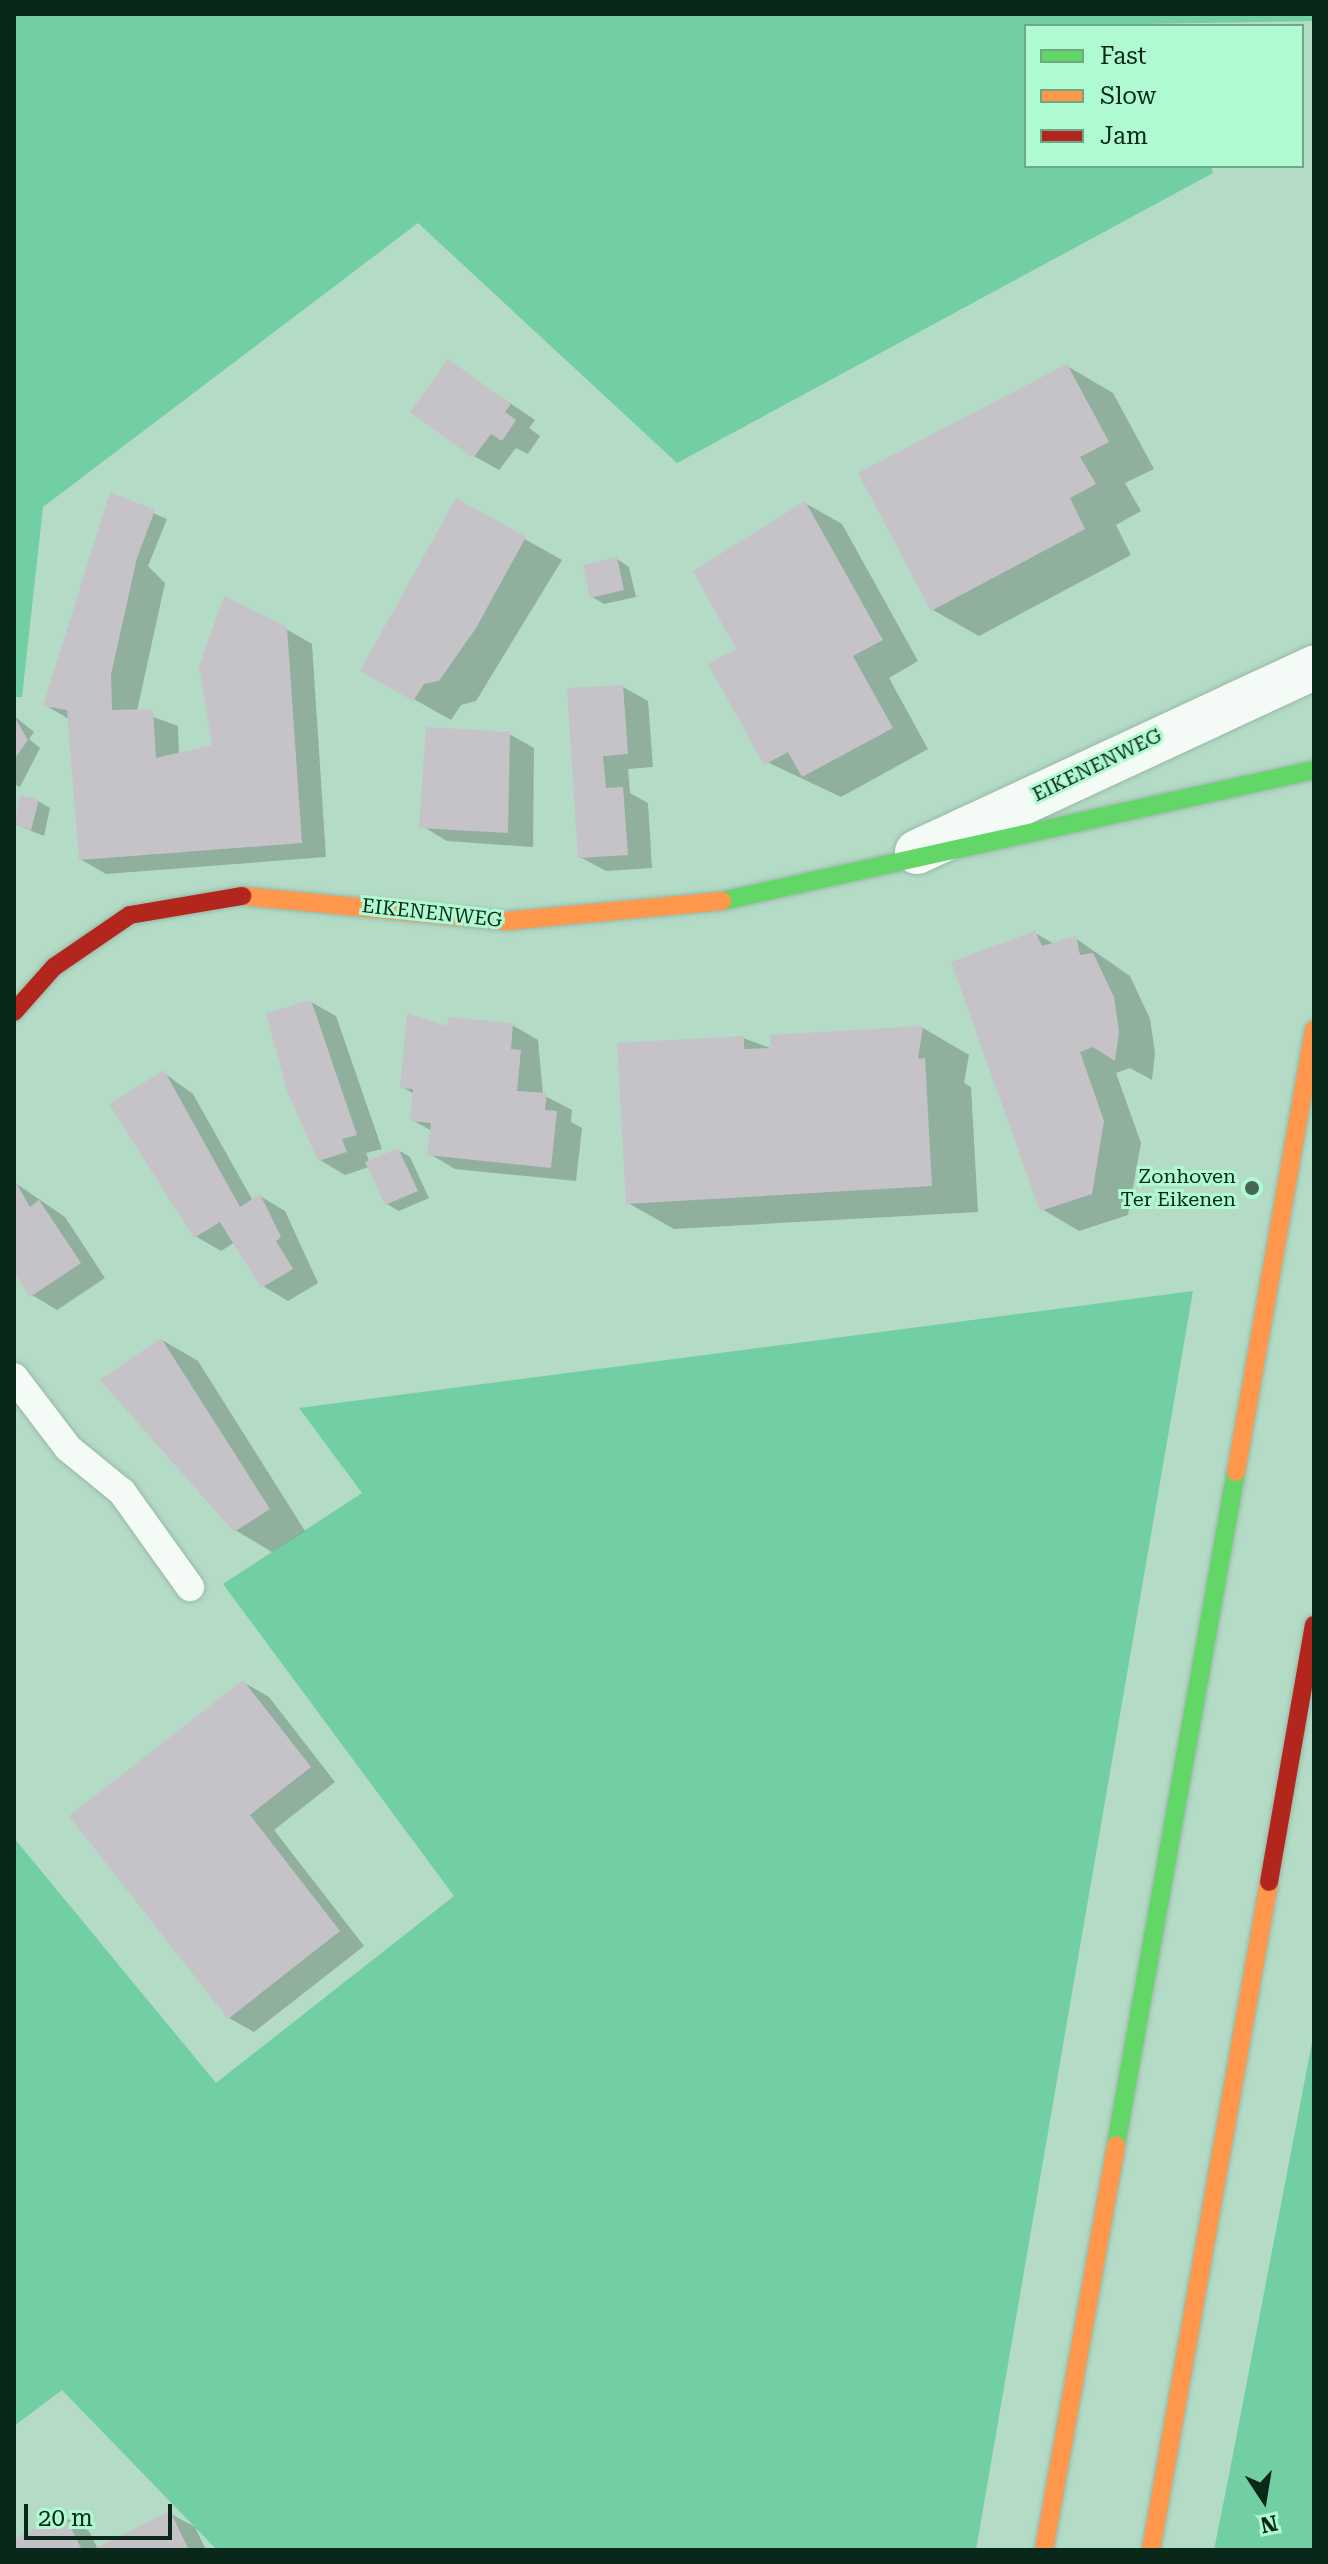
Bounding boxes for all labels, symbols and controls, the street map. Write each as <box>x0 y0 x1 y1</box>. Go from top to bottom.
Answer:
legend <box>1024 24 1304 168</box>
text: Fast <box>1100 42 1147 70</box>
text: Slow <box>1100 82 1156 110</box>
text: Jam <box>1100 122 1148 150</box>
street label: EIKENENWEG <box>1028 723 1166 807</box>
street label: EIKENENWEG <box>361 894 503 932</box>
place label: Zonhoven Ter Eikenen <box>1121 1164 1236 1211</box>
marker: Zonhoven Ter Eikenen <box>1243 1179 1261 1197</box>
north arrow <box>1224 2460 1304 2540</box>
scale bar <box>28 2488 176 2538</box>
text: 20 m <box>38 2504 93 2532</box>
text: N <box>1258 2510 1280 2538</box>

